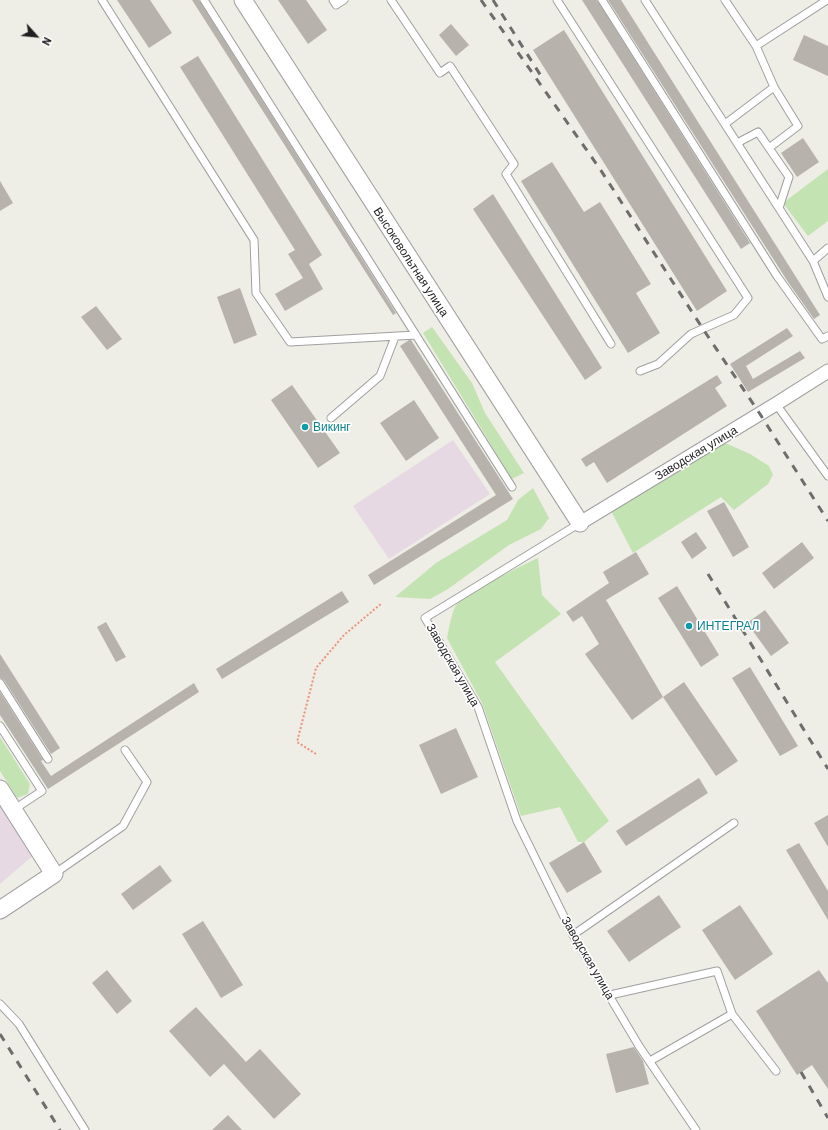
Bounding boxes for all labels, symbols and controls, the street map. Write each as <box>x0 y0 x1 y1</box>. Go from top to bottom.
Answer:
north arrow <box>16 16 56 56</box>
text: N <box>40 35 55 48</box>
street label: Высоковольтная улица <box>370 205 452 319</box>
place label: Викинг <box>313 420 351 434</box>
marker: Викинг <box>300 422 310 432</box>
street label: Заводская улица <box>652 423 740 483</box>
place label: ИНТЕГРАЛ <box>697 619 759 633</box>
street label: Заводская улица <box>423 621 483 709</box>
marker: ИНТЕГРАЛ <box>684 621 694 631</box>
street label: Заводская улица <box>558 914 618 1002</box>

